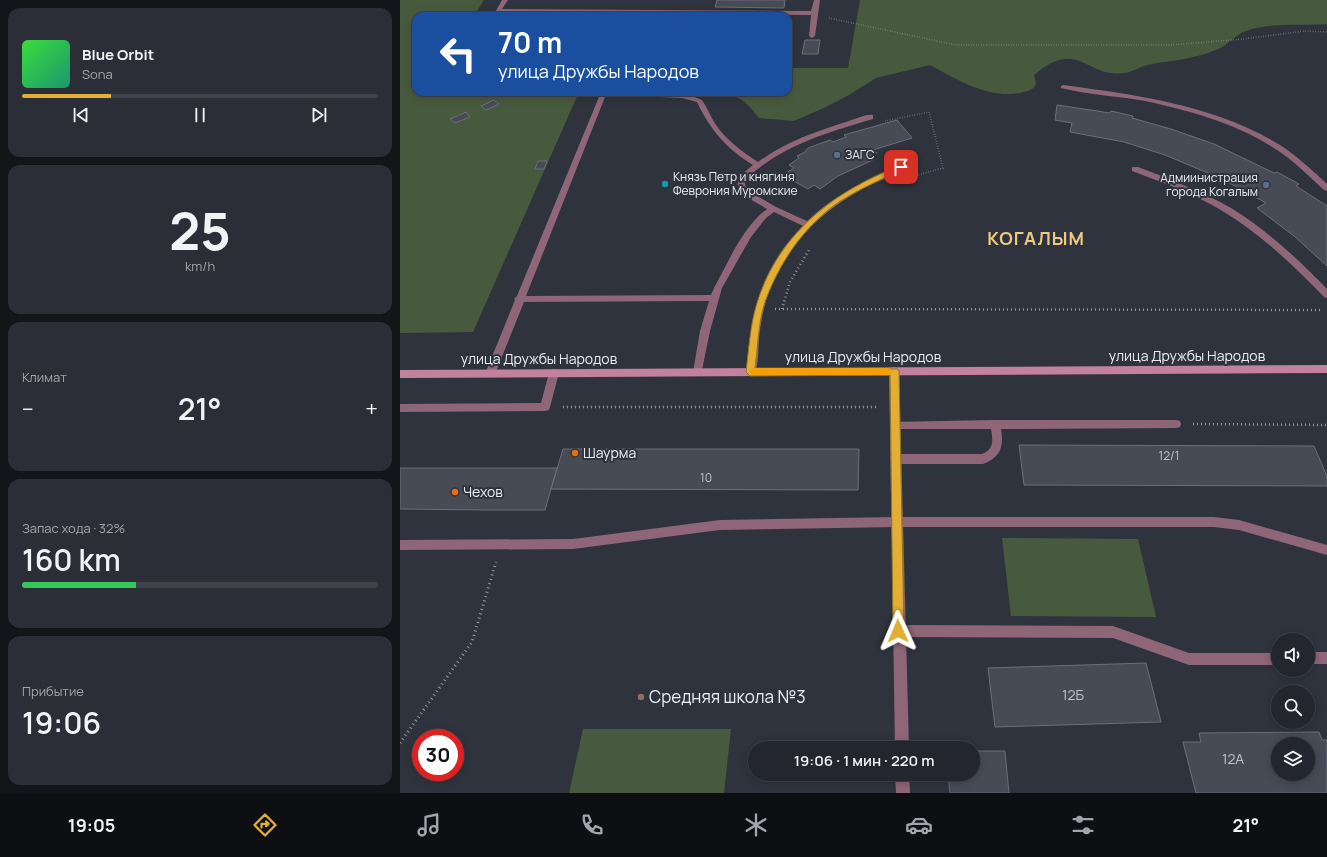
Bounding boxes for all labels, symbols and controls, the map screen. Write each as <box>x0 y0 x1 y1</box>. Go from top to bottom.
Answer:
text: 70 m <box>498 23 562 61</box>
icon: left <box>432 28 484 80</box>
text: Blue Orbit <box>82 44 154 65</box>
text: улица Дружбы Народов <box>498 59 699 83</box>
text: Sona <box>82 65 113 83</box>
icon: previous <box>70 104 92 126</box>
icon: pause <box>189 104 211 126</box>
icon: next <box>308 104 330 126</box>
place label: ЗАГС <box>845 146 875 163</box>
marker: ЗАГС <box>832 150 842 160</box>
pin <box>884 150 918 184</box>
icon: arrive <box>890 156 912 178</box>
place label: Князь Петр и княгиня Феврония Муромские <box>673 168 797 199</box>
place label: Адмиинистрация города Когалым <box>1160 169 1258 200</box>
marker: Князь Петр и княгиня Феврония Муромские <box>660 179 670 189</box>
marker: Адмиинистрация города Когалым <box>1261 180 1271 190</box>
text: 25 <box>169 195 231 266</box>
district label: КОГАЛЫМ <box>987 226 1085 250</box>
text: km/h <box>185 257 215 275</box>
street label: улица Дружбы Народов <box>1109 346 1266 365</box>
street label: улица Дружбы Народов <box>785 347 942 366</box>
street label: улица Дружбы Народов <box>461 349 618 368</box>
text: Климат <box>22 368 67 386</box>
text: 21° <box>178 388 221 429</box>
text: − <box>22 394 34 424</box>
text: + <box>365 394 378 424</box>
place label: Шаурма <box>583 443 636 462</box>
house number: 12/1 <box>1159 447 1179 464</box>
marker: Шаурма <box>570 448 580 458</box>
house number: 10 <box>700 469 712 486</box>
place label: Чехов <box>463 482 503 501</box>
marker: Чехов <box>450 487 460 497</box>
text: Запас хода · 32% <box>22 519 125 537</box>
text: 160 km <box>22 539 121 580</box>
position arrow <box>877 610 919 652</box>
map controls <box>1271 633 1315 781</box>
button: sound <box>1271 633 1315 677</box>
text: Прибытие <box>22 682 84 700</box>
place label: Средняя школа №3 <box>649 685 806 708</box>
house number: 12Б <box>1062 685 1084 704</box>
button: search <box>1271 685 1315 729</box>
marker: Средняя школа №3 <box>636 692 646 702</box>
text: 19:06 <box>22 702 101 743</box>
speed limit sign: 30 <box>412 729 464 781</box>
button: layers <box>1271 737 1315 781</box>
house number: 12А <box>1222 749 1244 768</box>
text: 19:06 · 1 мин · 220 m <box>794 750 934 771</box>
icon: directions <box>251 811 279 839</box>
icon: music <box>415 811 443 839</box>
icon: phone <box>578 811 606 839</box>
icon: climate <box>742 811 770 839</box>
icon: car <box>905 811 933 839</box>
icon: filters <box>1069 811 1097 839</box>
text: 19:05 <box>68 813 115 837</box>
text: 21° <box>1232 813 1259 837</box>

